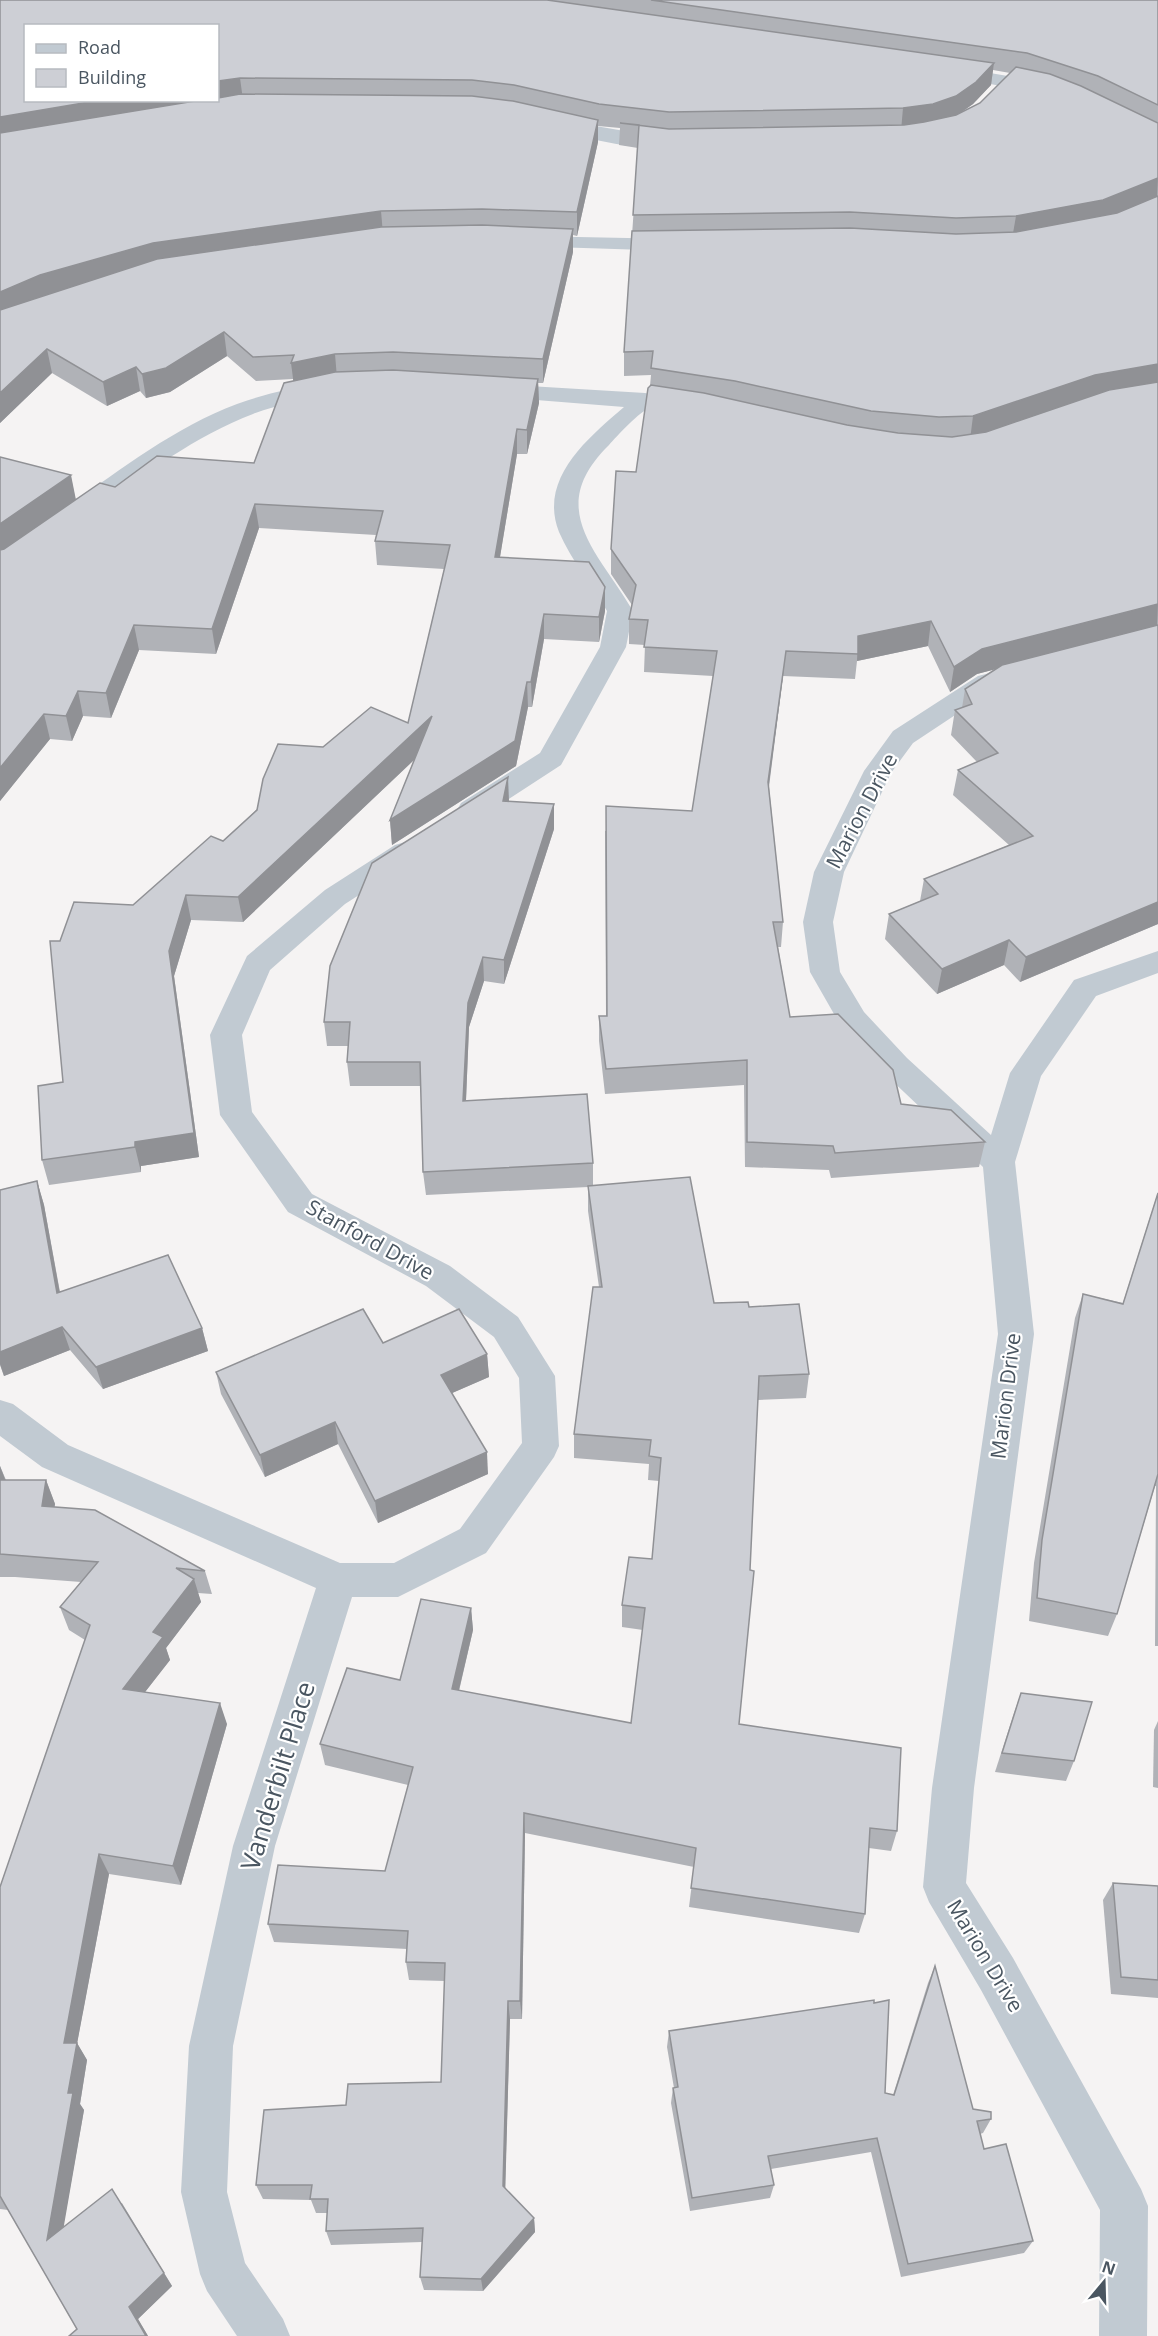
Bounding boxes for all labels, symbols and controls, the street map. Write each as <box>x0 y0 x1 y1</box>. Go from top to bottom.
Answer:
legend <box>24 24 219 102</box>
text: Road <box>78 35 121 59</box>
text: Building <box>78 65 146 89</box>
street label: Marion Drive <box>819 748 903 873</box>
street label: Stanford Drive <box>302 1193 439 1286</box>
street label: Marion Drive <box>983 1331 1027 1461</box>
street label: Vanderbilt Place <box>231 1677 323 1875</box>
street label: Marion Drive <box>941 1894 1031 2017</box>
north arrow <box>1074 2252 1134 2312</box>
text: N <box>1099 2255 1119 2280</box>

